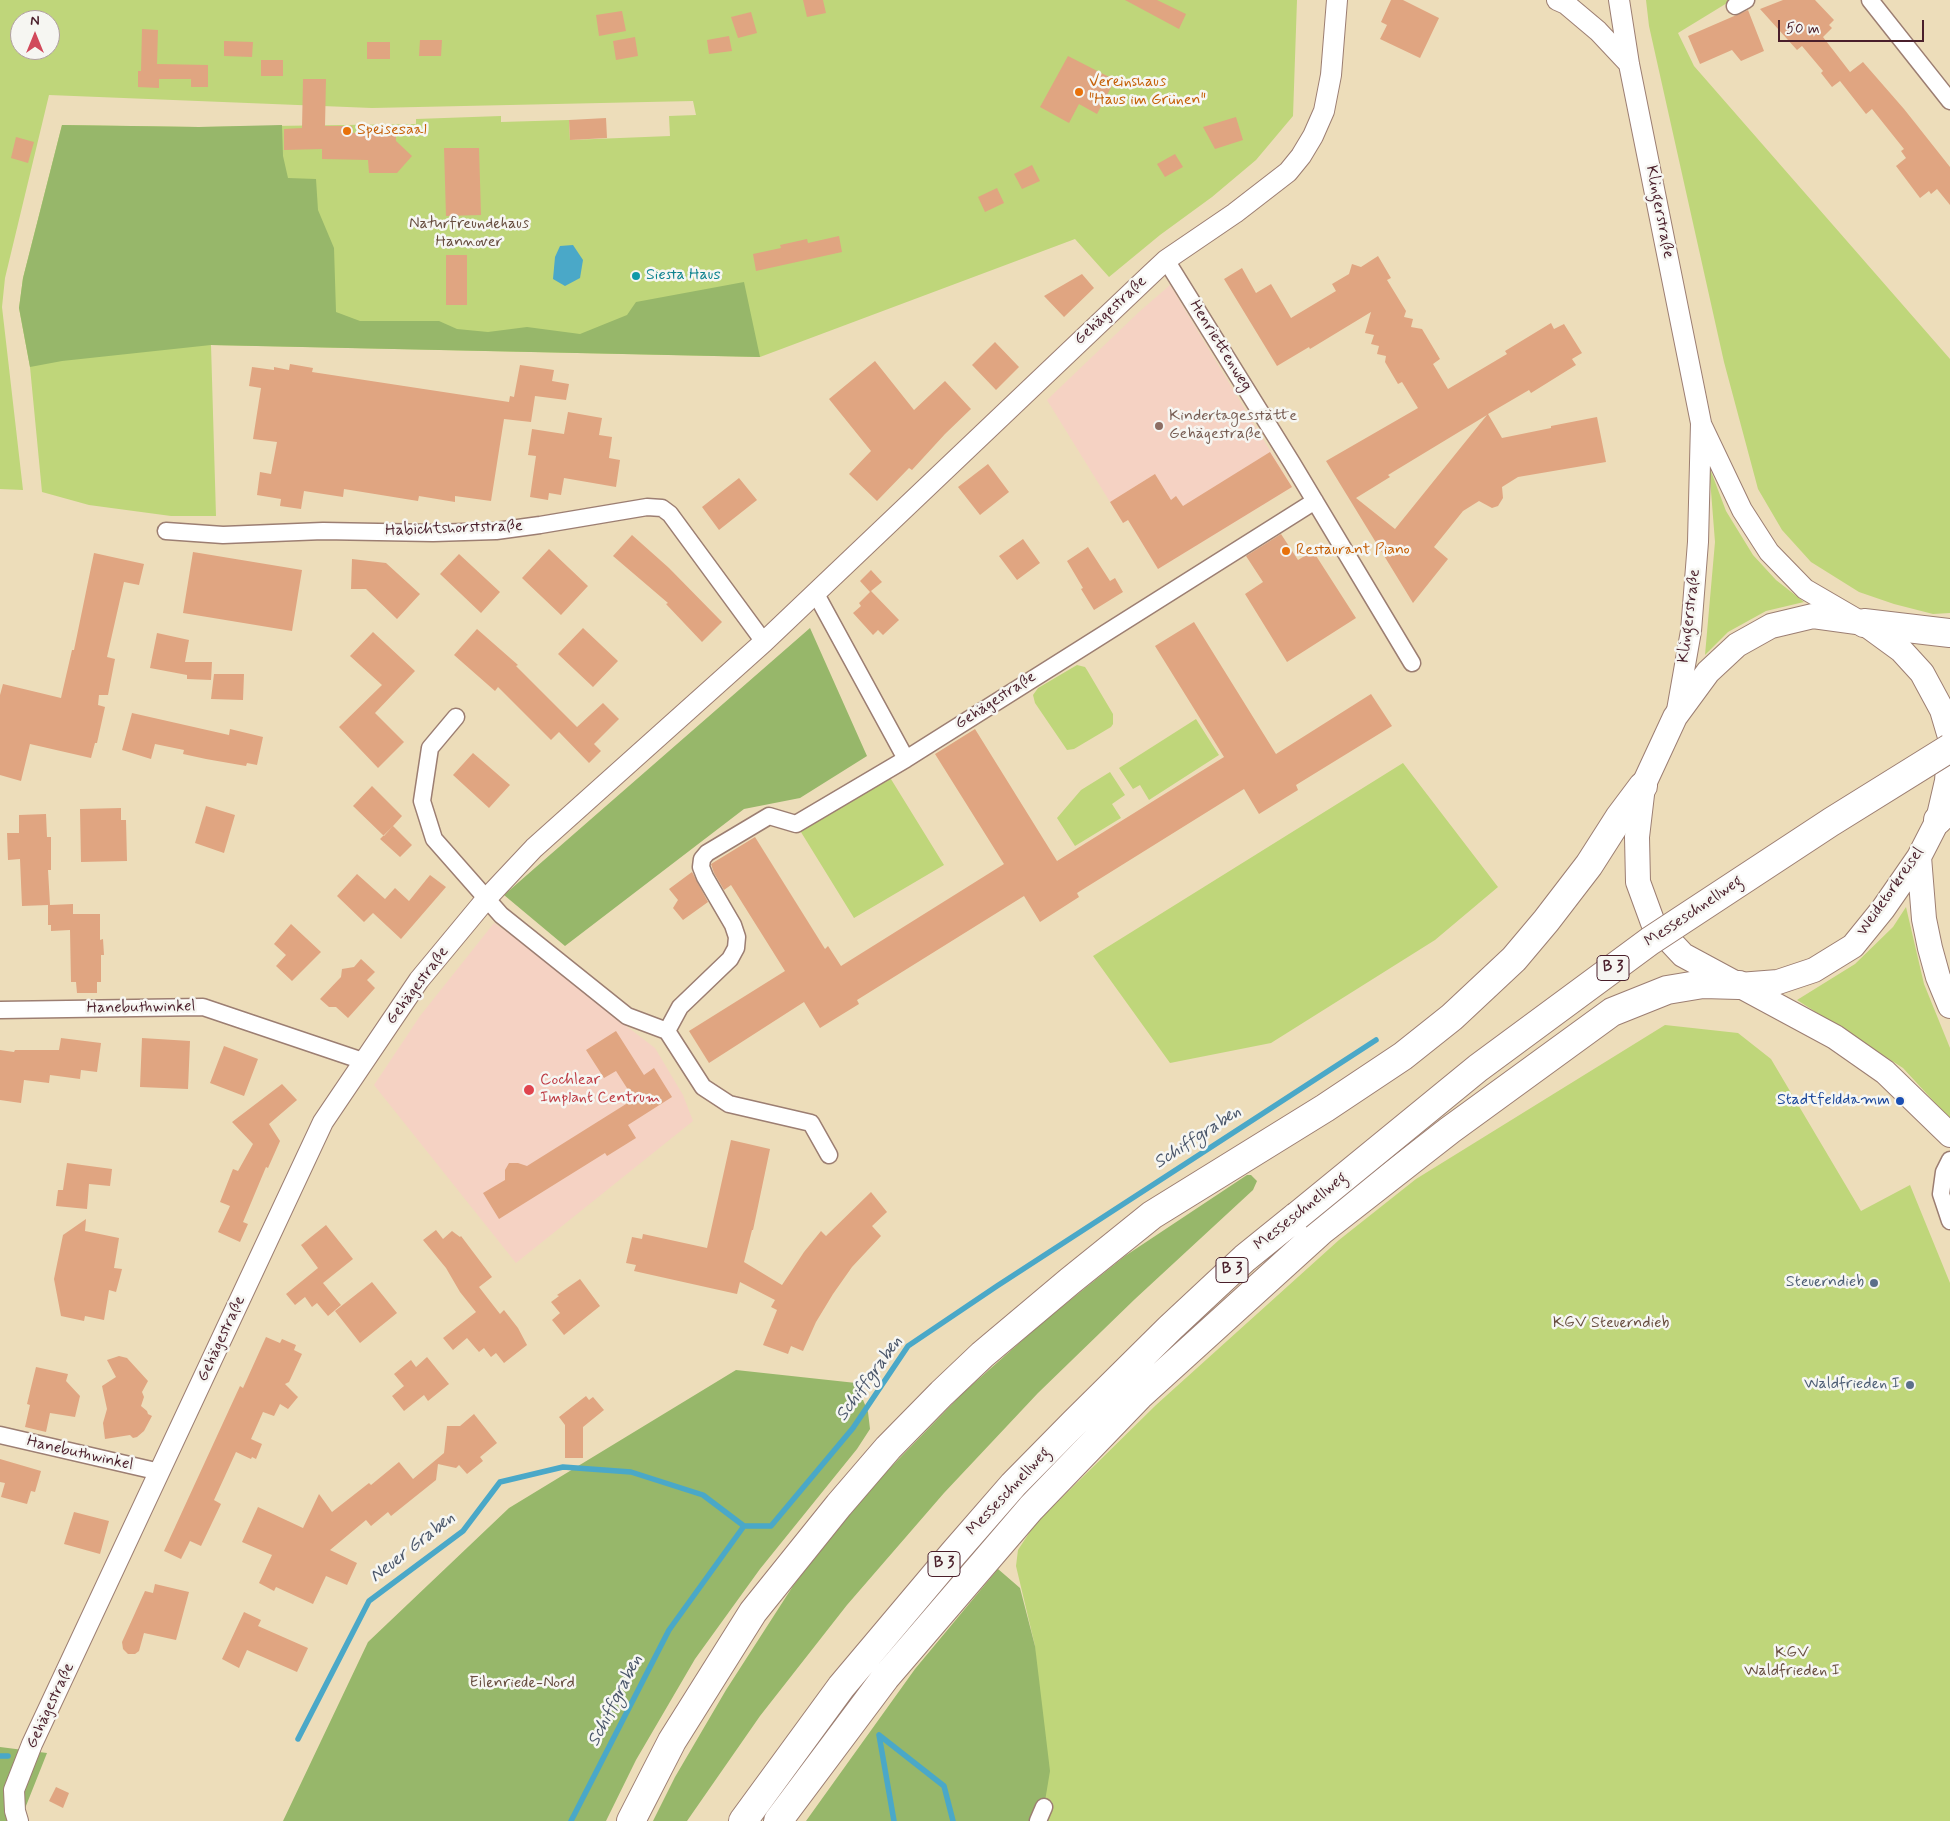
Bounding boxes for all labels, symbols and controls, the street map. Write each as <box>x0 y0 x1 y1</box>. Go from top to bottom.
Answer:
north arrow <box>10 10 60 60</box>
scale bar <box>1780 10 1926 42</box>
text: N <box>30 12 40 30</box>
text: 50 m <box>1786 19 1820 39</box>
place label: Vereinshaus "Haus im Grünen" <box>1089 73 1206 111</box>
marker: Vereinshaus "Haus im Grünen" <box>1073 86 1085 98</box>
place label: Speisesaal <box>357 121 427 141</box>
marker: Speisesaal <box>341 125 353 137</box>
street label: Klingerstraße <box>1641 164 1677 260</box>
park label: Naturfreundehaus Hannover <box>409 215 529 253</box>
place label: Siesta Haus <box>646 266 721 286</box>
marker: Siesta Haus <box>630 270 642 282</box>
street label: Gehägestraße <box>1071 272 1151 350</box>
street label: Henriettenweg <box>1184 297 1256 395</box>
place label: Kindertagesstätte Gehägestraße <box>1169 407 1297 445</box>
marker: Kindertagesstätte Gehägestraße <box>1153 420 1165 432</box>
street label: Habichtshorststraße <box>385 517 523 541</box>
place label: Restaurant Piano <box>1296 541 1410 561</box>
marker: Restaurant Piano <box>1280 545 1292 557</box>
street label: Klingerstraße <box>1675 568 1705 664</box>
street label: Gehägestraße <box>952 668 1040 734</box>
street label: Weidetorkreisel <box>1853 844 1929 940</box>
street label: Messeschnellweg <box>1641 872 1747 952</box>
street label: Gehägestraße <box>383 943 453 1029</box>
road number: B 3 <box>1597 956 1629 980</box>
street label: Hanebuthwinkel <box>87 997 195 1019</box>
place label: Cochlear Implant Centrum <box>540 1071 660 1109</box>
marker: Cochlear Implant Centrum <box>522 1083 536 1097</box>
place label: Stadtfelddamm <box>1777 1091 1890 1111</box>
marker: Stadtfelddamm <box>1894 1095 1906 1107</box>
water label: Schiffgraben <box>1150 1102 1246 1174</box>
street label: Messeschnellweg <box>1251 1169 1351 1255</box>
road number: B 3 <box>1216 1258 1248 1282</box>
place label: Steuerndieb <box>1786 1273 1864 1293</box>
marker: Steuerndieb <box>1868 1277 1880 1289</box>
street label: Gehägestraße <box>194 1293 250 1385</box>
park label: KGV Steuerndieb <box>1553 1314 1669 1334</box>
water label: Schiffgraben <box>832 1332 908 1426</box>
place label: Waldfrieden I <box>1804 1375 1900 1395</box>
marker: Waldfrieden I <box>1904 1379 1916 1391</box>
street label: Hanebuthwinkel <box>25 1432 135 1476</box>
street label: Messeschnellweg <box>963 1444 1055 1540</box>
water label: Neuer Graben <box>366 1508 460 1588</box>
road number: B 3 <box>928 1552 960 1576</box>
park label: KGV Waldfrieden I <box>1744 1644 1840 1682</box>
water label: Schiffgraben <box>584 1652 648 1750</box>
street label: Gehägestraße <box>23 1660 79 1752</box>
park label: Eilenriede-Nord <box>469 1674 575 1694</box>

